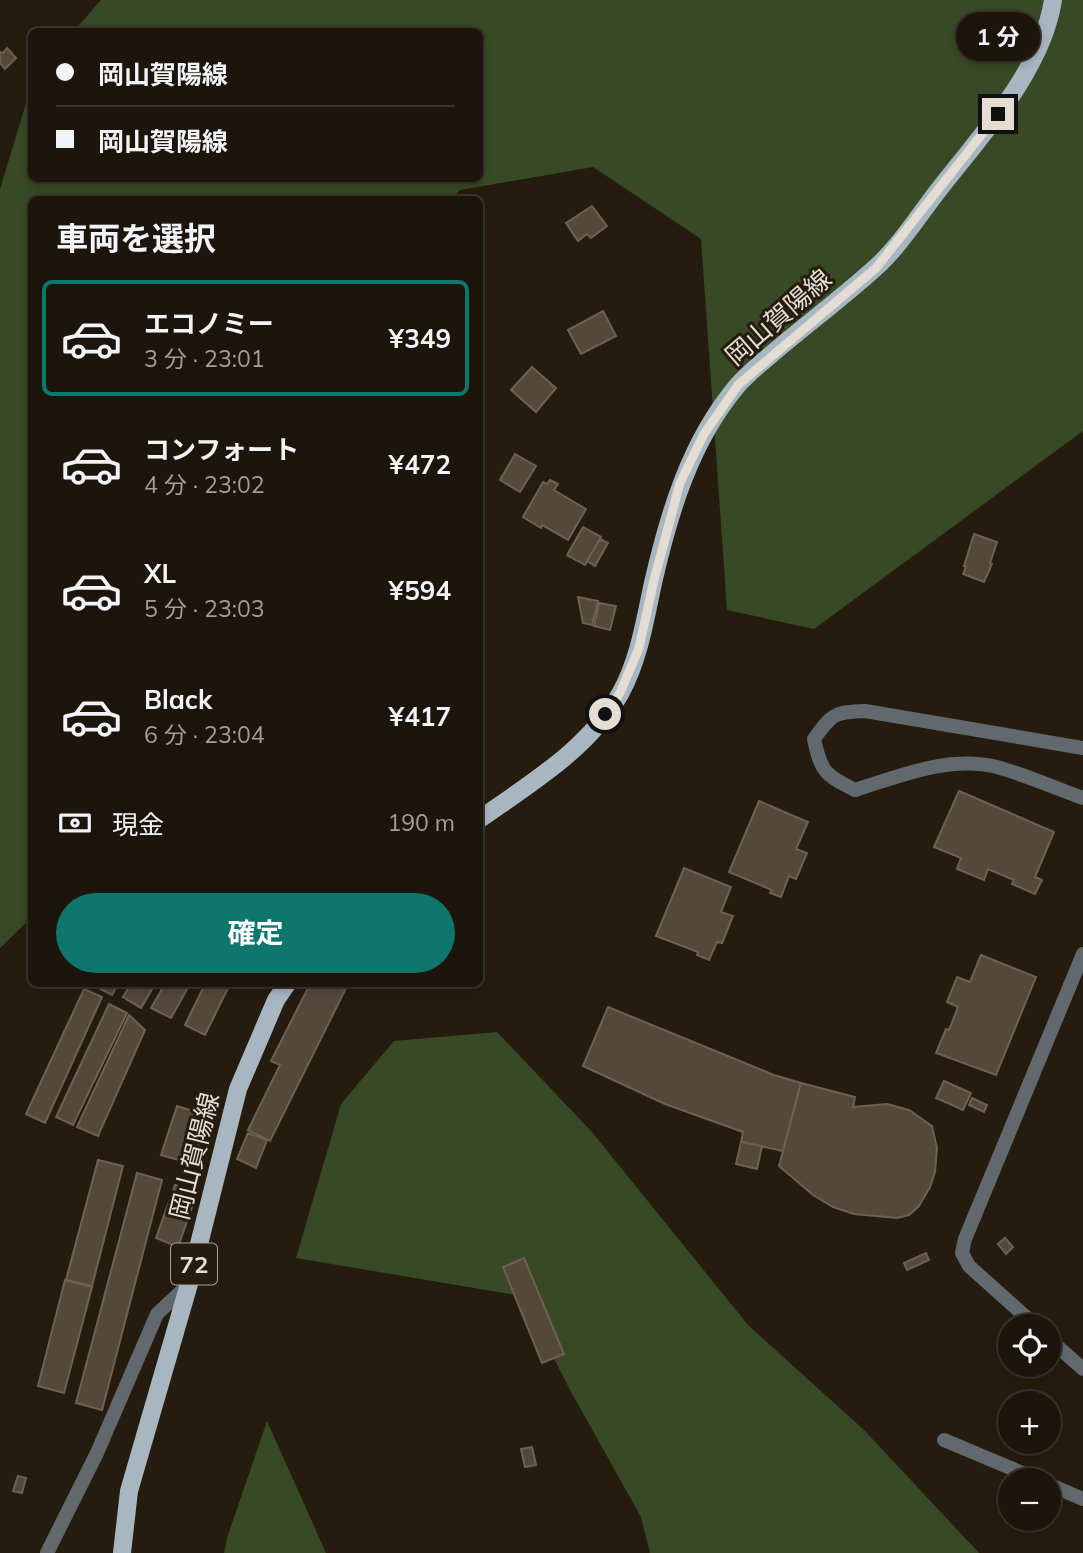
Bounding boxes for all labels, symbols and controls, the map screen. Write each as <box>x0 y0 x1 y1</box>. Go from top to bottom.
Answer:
callout: 1 分 <box>956 12 1040 61</box>
text: 1 分 <box>976 22 1020 51</box>
text: 岡山賀陽線 <box>98 58 228 91</box>
route end <box>982 98 1014 130</box>
text: 岡山賀陽線 <box>98 125 228 158</box>
text: 車両を選択 <box>56 218 216 258</box>
street label: 岡山賀陽線 <box>718 262 838 372</box>
icon: car <box>60 307 123 370</box>
text: エコノミー <box>144 307 274 340</box>
text: ¥349 <box>389 322 451 355</box>
text: 3 分 · 23:01 <box>144 344 265 373</box>
icon: car <box>60 433 123 496</box>
text: コンフォート <box>144 433 299 466</box>
text: ¥472 <box>389 448 451 481</box>
text: 4 分 · 23:02 <box>144 470 265 499</box>
text: XL <box>144 557 176 590</box>
icon: car <box>60 559 123 622</box>
text: ¥594 <box>389 574 451 607</box>
text: 5 分 · 23:03 <box>144 594 265 623</box>
text: Black <box>144 683 212 716</box>
icon: car <box>60 685 123 748</box>
route start <box>589 698 621 730</box>
text: ¥417 <box>389 700 451 733</box>
text: 6 分 · 23:04 <box>144 720 265 749</box>
icon: cash <box>56 804 94 842</box>
text: 現金 <box>112 808 164 841</box>
text: 190 m <box>387 808 455 837</box>
button: 確定 <box>56 893 455 973</box>
street label: 岡山賀陽線 <box>162 1089 226 1223</box>
road number: 72 <box>171 1244 217 1284</box>
map controls <box>998 1314 1061 1531</box>
button: locate <box>998 1314 1061 1377</box>
button: + <box>998 1391 1061 1454</box>
button: − <box>998 1468 1061 1531</box>

